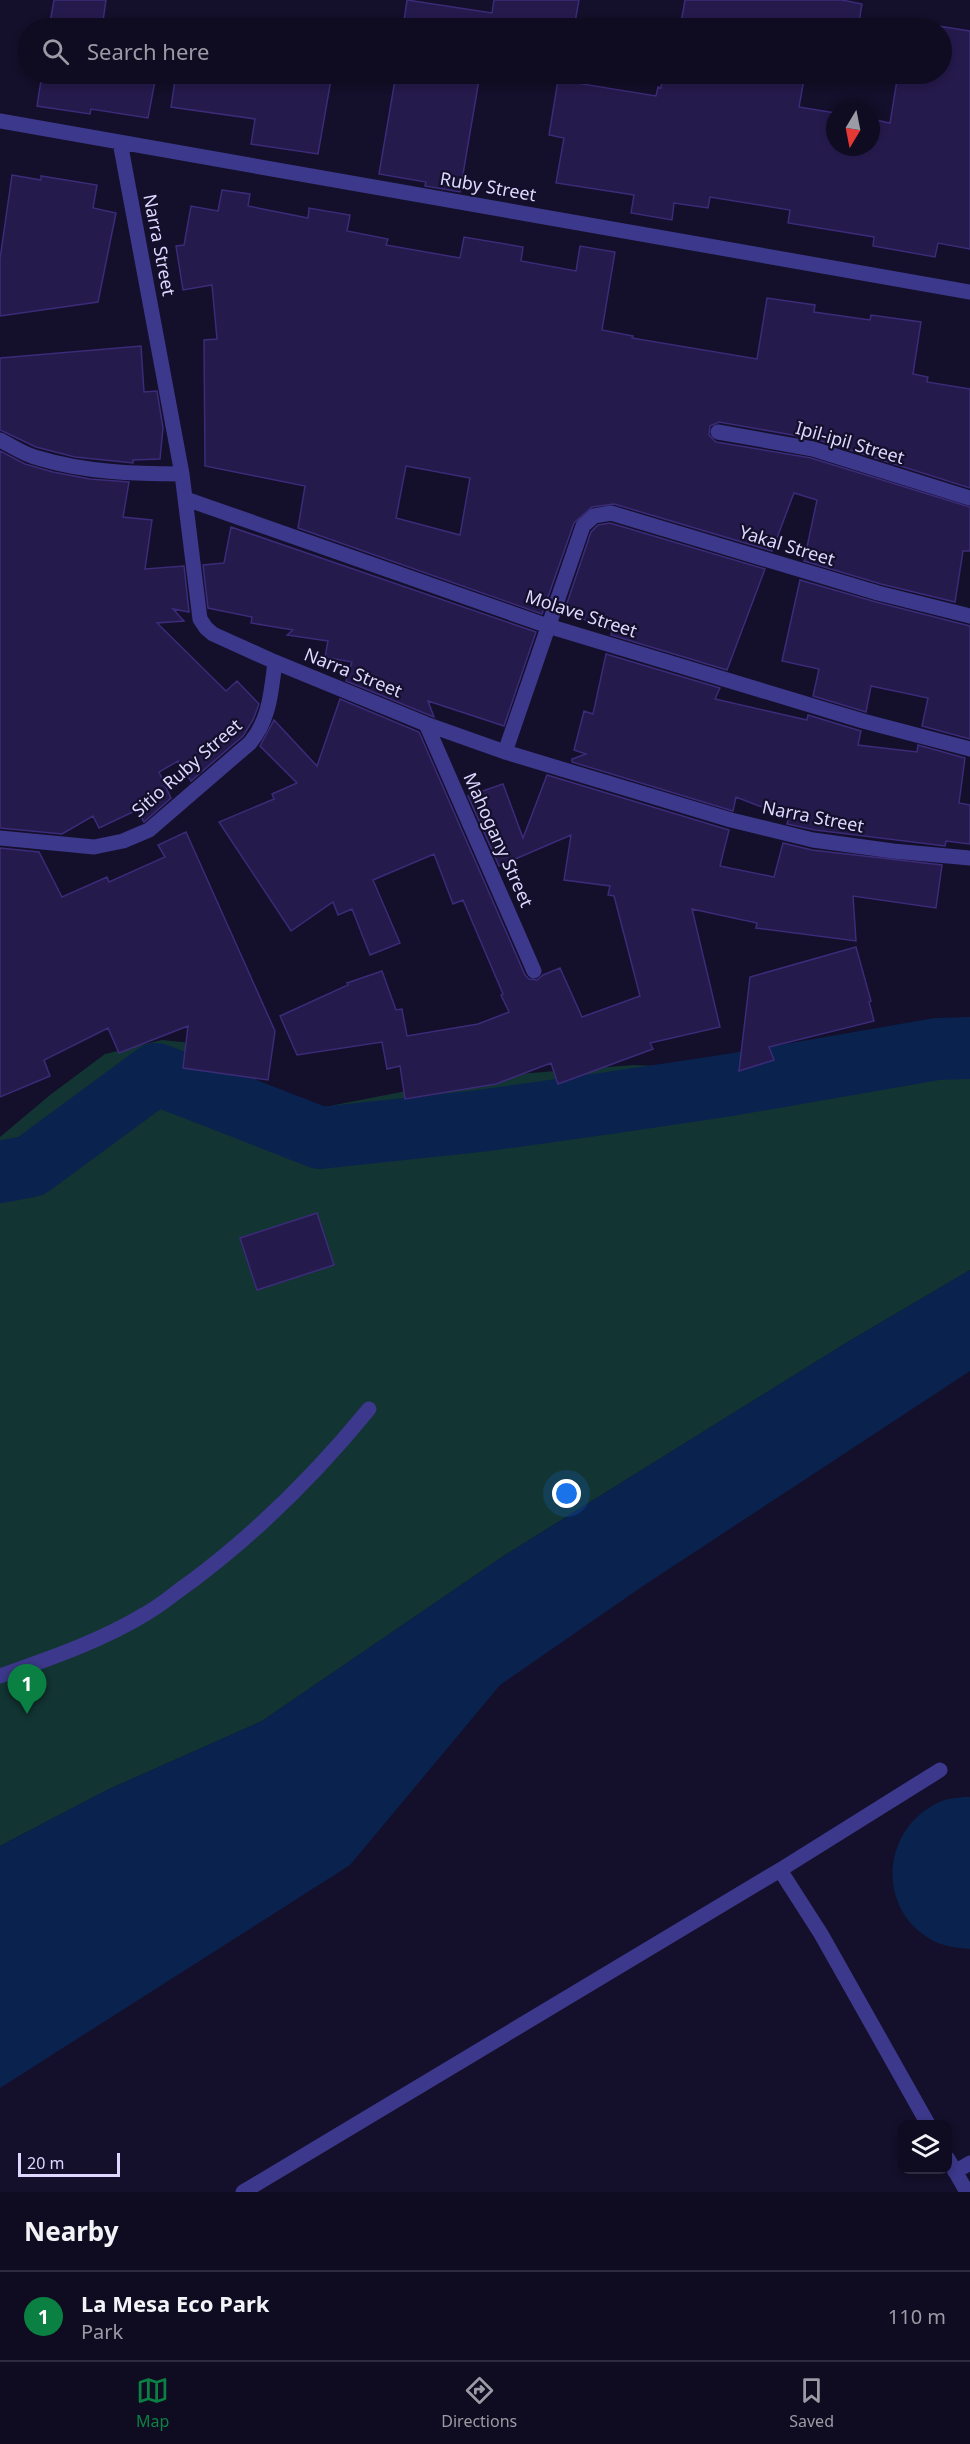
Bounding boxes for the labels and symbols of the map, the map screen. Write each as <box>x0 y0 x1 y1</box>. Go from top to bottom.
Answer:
north arrow <box>826 102 880 156</box>
street label: Ruby Street <box>438 166 539 206</box>
street label: Narra Street <box>138 192 182 298</box>
street label: Ipil-ipil Street <box>793 415 908 469</box>
street label: Yakal Street <box>737 519 838 571</box>
street label: Molave Street <box>522 584 641 643</box>
street label: Narra Street <box>301 642 406 703</box>
street label: Sitio Ruby Street <box>126 712 247 822</box>
street label: Mahogany Street <box>458 769 540 911</box>
street label: Narra Street <box>760 794 867 838</box>
your location <box>552 1479 581 1508</box>
pin: 1 <box>8 1664 46 1714</box>
scale bar <box>18 2150 120 2178</box>

